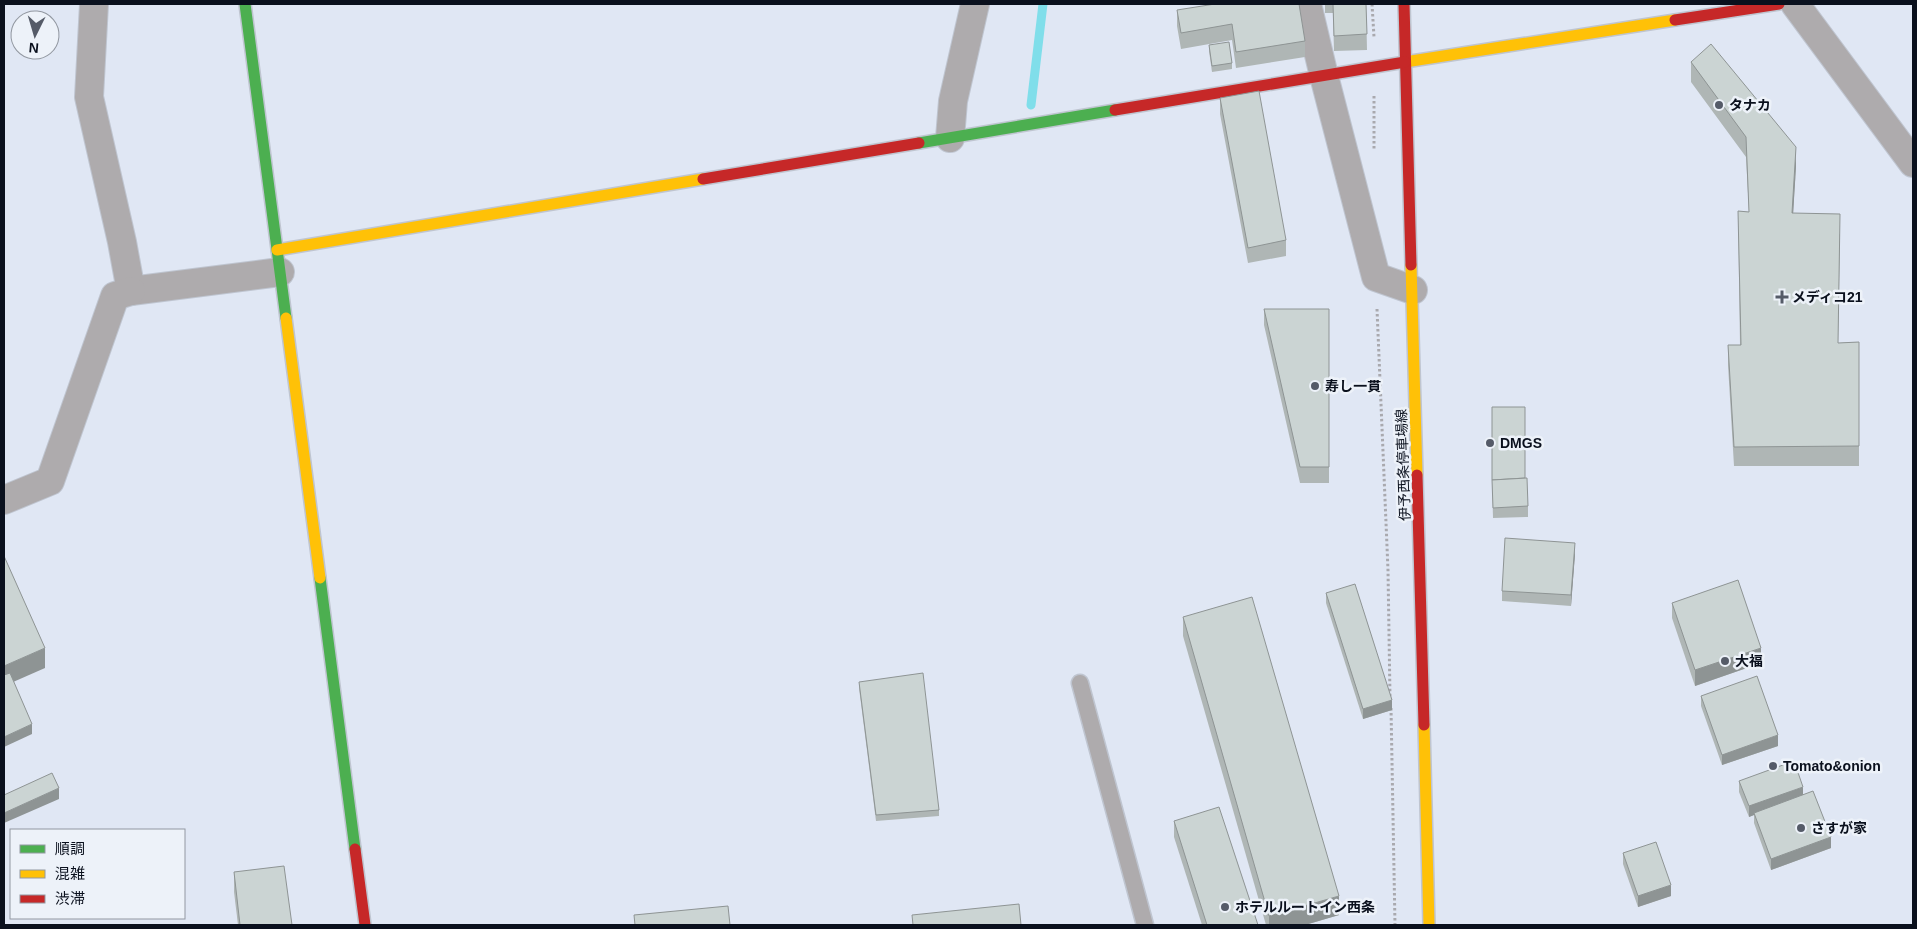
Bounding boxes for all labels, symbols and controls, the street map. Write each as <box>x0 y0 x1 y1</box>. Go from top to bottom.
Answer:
north arrow <box>10 10 60 60</box>
text: N <box>28 40 40 56</box>
place label: タナカ <box>1729 97 1771 113</box>
marker: タナカ <box>1713 99 1725 111</box>
place label: メディコ21 <box>1792 289 1863 305</box>
marker: メディコ21 <box>1776 291 1788 303</box>
place label: 寿し一貫 <box>1325 378 1381 394</box>
marker: 寿し一貫 <box>1309 380 1321 392</box>
street label: 伊予西条停車場線 <box>1393 409 1413 521</box>
place label: DMGS <box>1500 435 1542 451</box>
marker: DMGS <box>1484 437 1496 449</box>
place label: 大福 <box>1735 653 1763 669</box>
marker: 大福 <box>1719 655 1731 667</box>
place label: Tomato&onion <box>1783 758 1881 774</box>
marker: Tomato&onion <box>1767 760 1779 772</box>
place label: さすが家 <box>1811 820 1867 836</box>
marker: さすが家 <box>1795 822 1807 834</box>
legend <box>10 829 185 919</box>
text: 順調 <box>55 840 85 857</box>
text: 混雑 <box>55 865 85 882</box>
text: 渋滞 <box>55 890 85 907</box>
place label: ホテルルートイン西条 <box>1235 899 1375 915</box>
marker: ホテルルートイン西条 <box>1219 901 1231 913</box>

